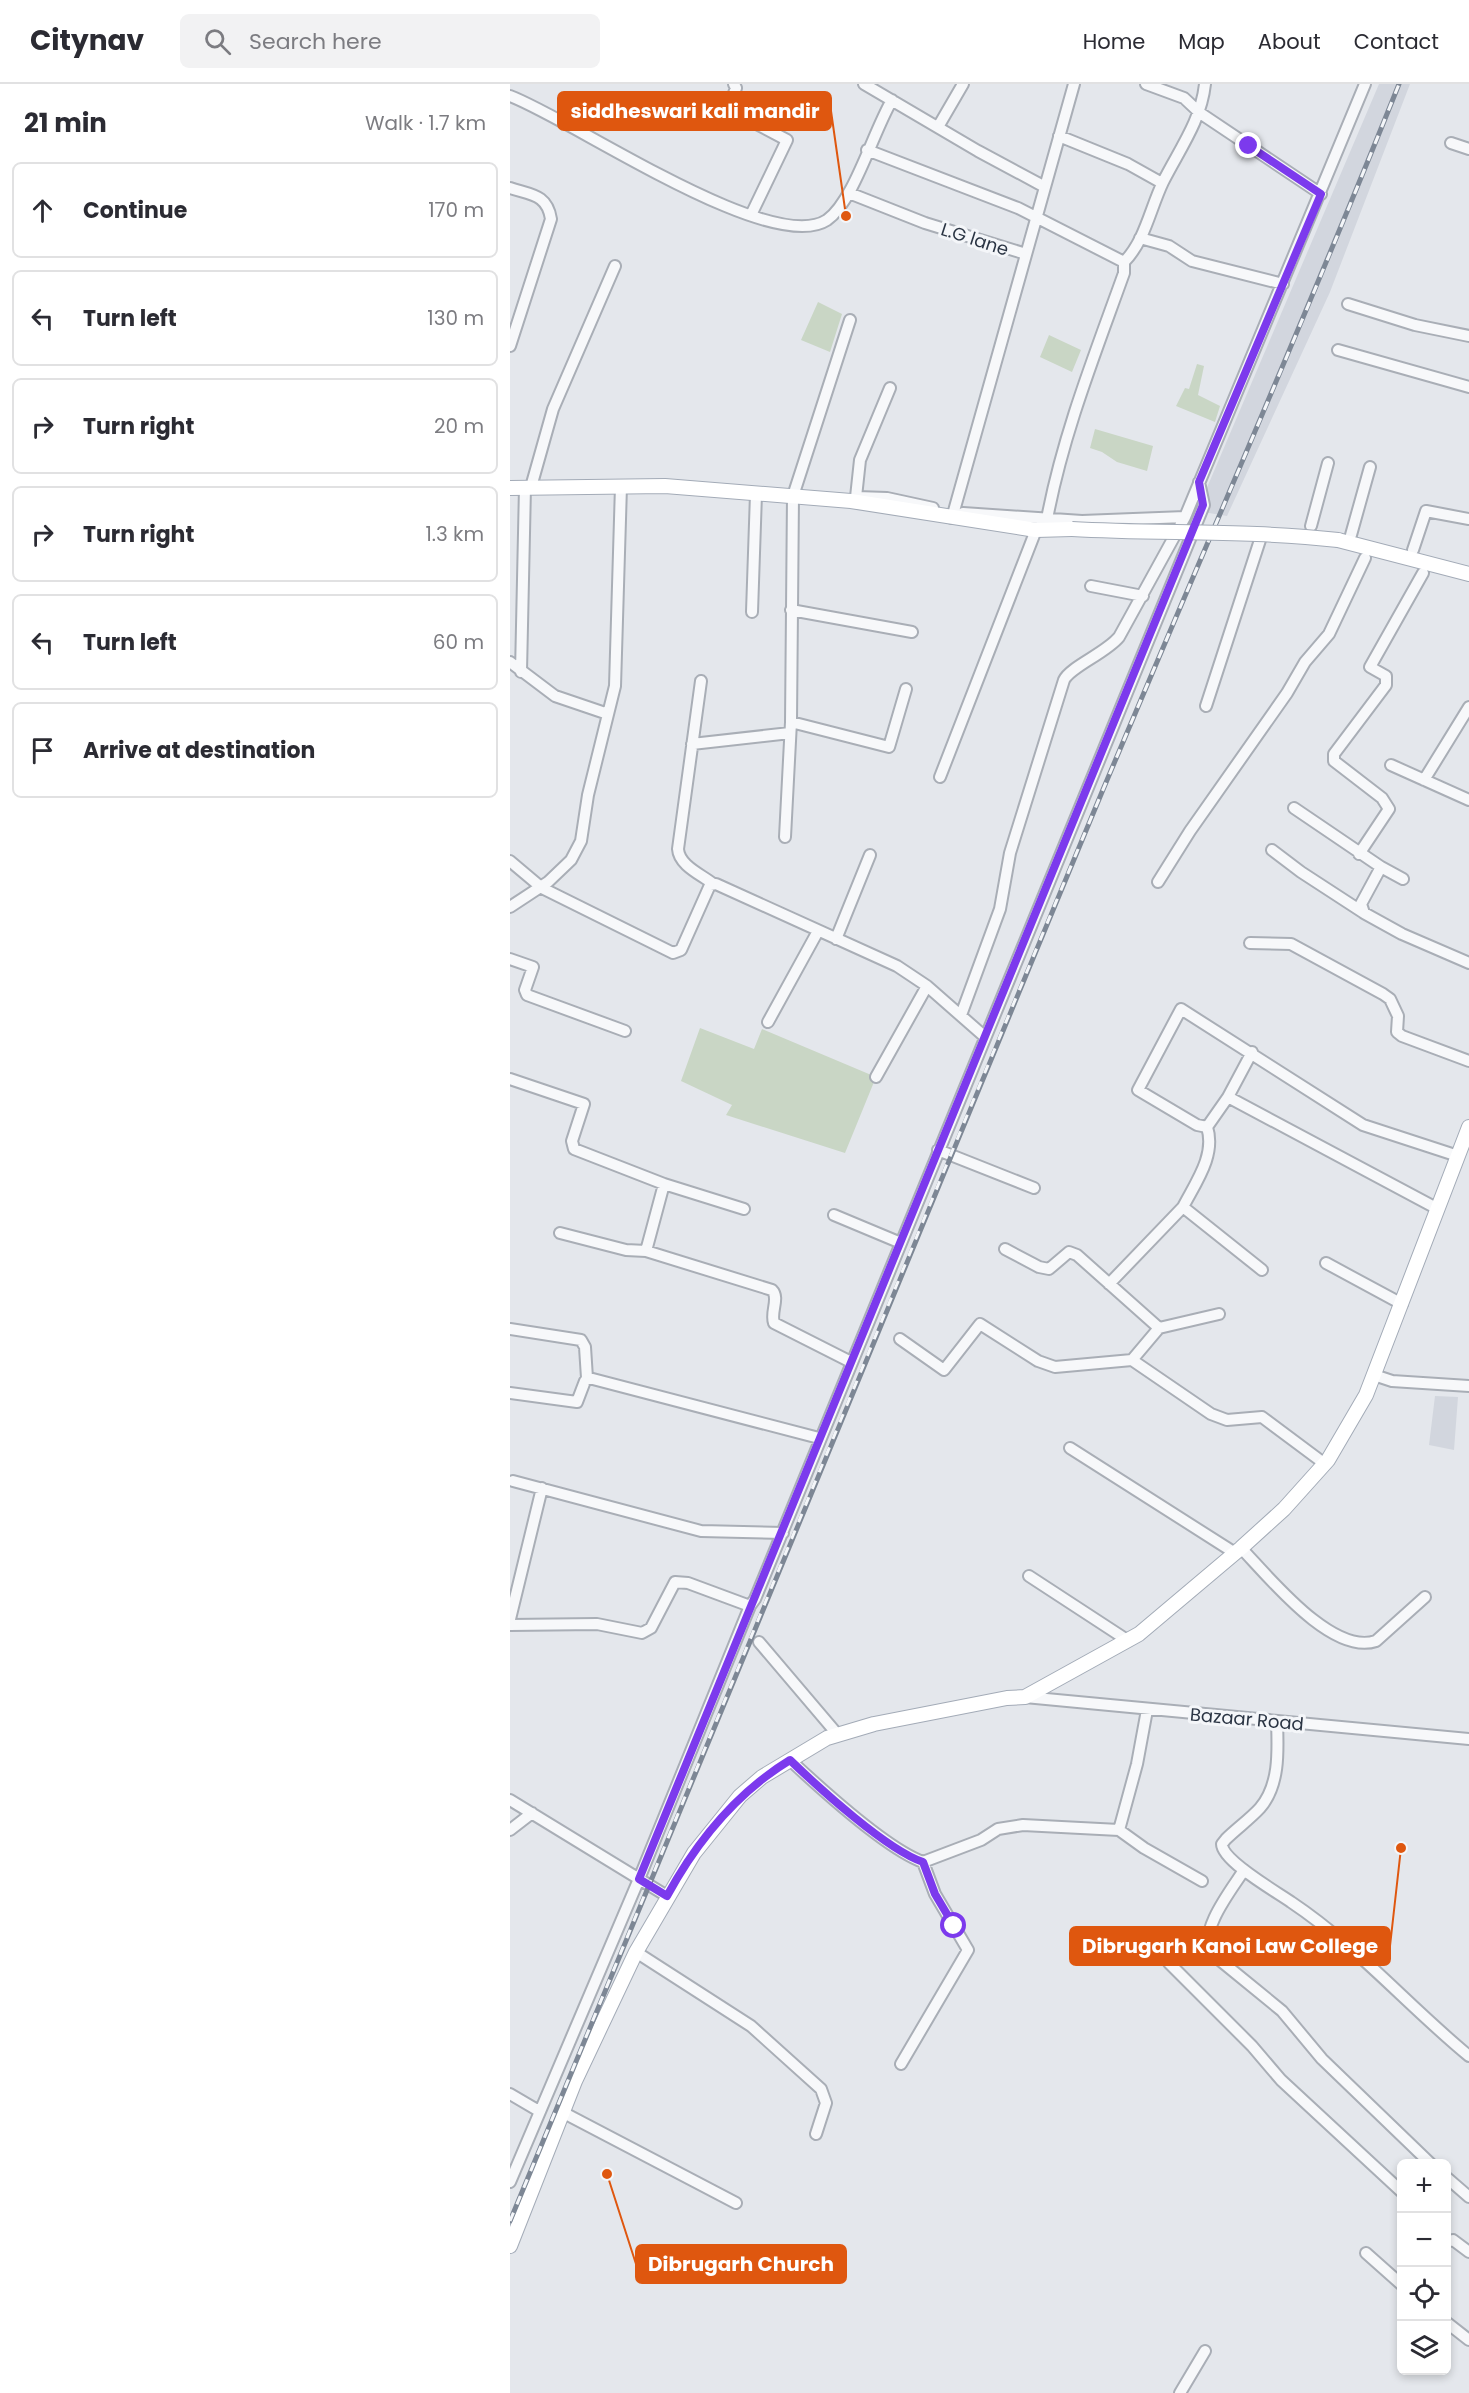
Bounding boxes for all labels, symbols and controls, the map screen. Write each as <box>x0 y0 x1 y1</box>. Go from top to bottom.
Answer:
search box <box>180 14 600 68</box>
text: Citynav <box>30 21 144 60</box>
icon: search <box>201 25 234 58</box>
text: Search here <box>249 26 382 57</box>
text: Home <box>1083 27 1145 56</box>
text: Map <box>1178 27 1225 56</box>
text: About <box>1258 27 1321 56</box>
text: Contact <box>1354 27 1439 56</box>
callout: siddheswari kali mandir <box>558 92 831 130</box>
text: siddheswari kali mandir <box>570 97 820 125</box>
text: 21 min <box>24 105 107 141</box>
text: Walk · 1.7 km <box>365 109 486 137</box>
route end <box>1235 132 1261 158</box>
icon: ahead <box>26 194 59 227</box>
text: Continue <box>83 195 187 226</box>
text: 170 m <box>428 196 484 224</box>
street label: L.G lane <box>938 216 1012 262</box>
icon: left <box>26 302 59 335</box>
text: Turn left <box>83 303 177 334</box>
text: 130 m <box>427 304 484 332</box>
icon: right <box>26 410 59 443</box>
text: Turn right <box>83 411 194 442</box>
text: 20 m <box>434 412 484 440</box>
icon: right <box>26 518 59 551</box>
text: Turn right <box>83 519 194 550</box>
text: 1.3 km <box>425 520 484 548</box>
icon: left <box>26 626 59 659</box>
text: Turn left <box>83 627 177 658</box>
text: 60 m <box>433 628 484 656</box>
icon: arrive <box>26 734 59 767</box>
text: Arrive at destination <box>83 735 315 766</box>
street label: Bazaar Road <box>1189 1702 1305 1736</box>
route start <box>940 1912 966 1938</box>
callout: Dibrugarh Kanoi Law College <box>1070 1927 1390 1965</box>
text: Dibrugarh Kanoi Law College <box>1082 1932 1378 1960</box>
map controls <box>1397 2159 1451 2375</box>
button: + <box>1397 2159 1451 2213</box>
button: − <box>1397 2213 1451 2267</box>
callout: Dibrugarh Church <box>636 2245 846 2283</box>
text: Dibrugarh Church <box>648 2250 834 2278</box>
button: locate <box>1397 2267 1451 2321</box>
button: layers <box>1397 2321 1451 2375</box>

